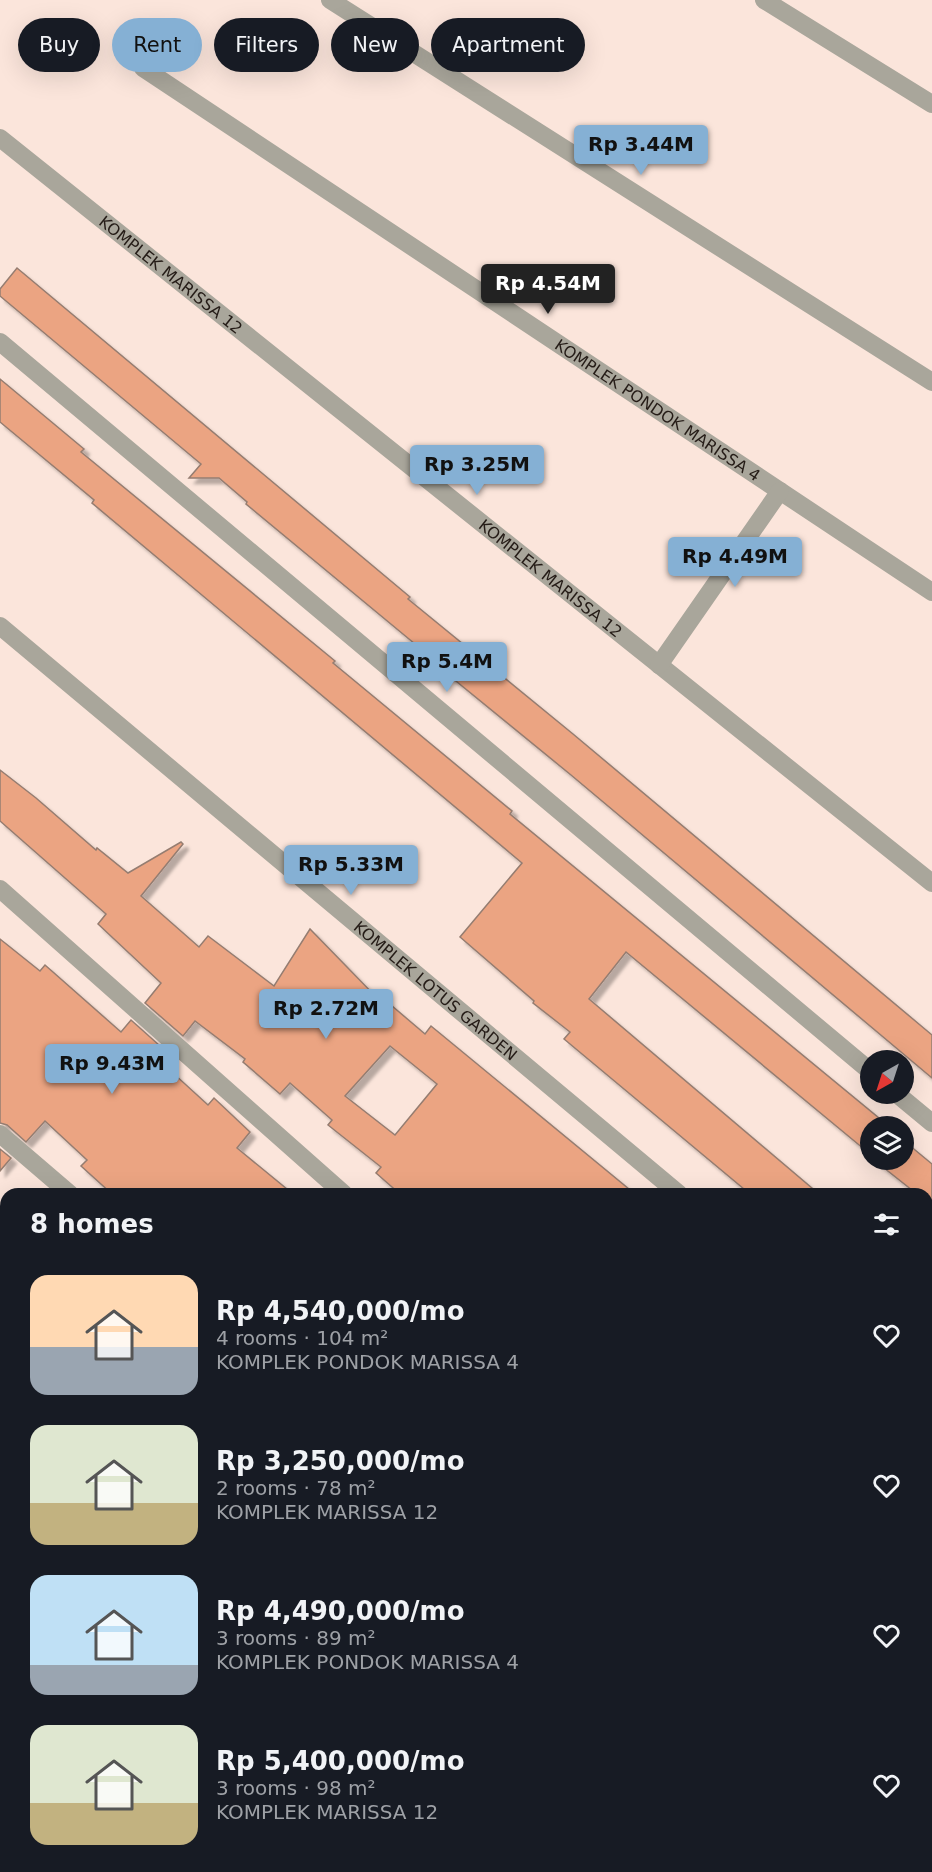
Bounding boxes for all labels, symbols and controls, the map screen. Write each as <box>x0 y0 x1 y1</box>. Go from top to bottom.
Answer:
chip: Buy <box>18 18 100 72</box>
chip: Rent <box>112 18 202 72</box>
chip: Filters <box>214 18 319 72</box>
chip: New <box>331 18 419 72</box>
chip: Apartment <box>431 18 585 72</box>
pin: Rp 3.44M <box>579 125 703 176</box>
text: Rp 3.44M <box>588 132 694 156</box>
street label: KOMPLEK MARISSA 12 <box>95 212 246 338</box>
pin: Rp 4.54M <box>486 264 610 315</box>
text: Rp 4.54M <box>495 271 601 295</box>
street label: KOMPLEK PONDOK MARISSA 4 <box>551 335 764 485</box>
pin: Rp 3.25M <box>415 445 539 496</box>
text: Rp 3.25M <box>424 452 530 476</box>
street label: KOMPLEK MARISSA 12 <box>475 516 626 642</box>
pin: Rp 4.49M <box>673 537 797 588</box>
text: Rp 4.49M <box>682 544 788 568</box>
pin: Rp 5.4M <box>392 642 502 693</box>
text: Rp 5.4M <box>401 649 493 673</box>
pin: Rp 5.33M <box>289 845 413 896</box>
text: Rp 5.33M <box>298 852 404 876</box>
street label: KOMPLEK LOTUS GARDEN <box>350 917 521 1064</box>
pin: Rp 2.72M <box>264 989 388 1040</box>
text: Rp 2.72M <box>273 996 379 1020</box>
pin: Rp 9.43M <box>50 1044 174 1095</box>
north arrow <box>860 1050 914 1104</box>
map controls <box>860 1050 914 1170</box>
text: Rp 9.43M <box>59 1051 165 1075</box>
button: layers <box>860 1116 914 1170</box>
icon: filters <box>870 1208 903 1241</box>
text: 8 homes <box>30 1209 154 1239</box>
text: Rp 4,540,000/mo <box>216 1296 465 1326</box>
icon: home <box>78 1299 150 1371</box>
icon: heart <box>870 1319 903 1352</box>
text: 4 rooms · 104 m² <box>216 1326 388 1350</box>
text: KOMPLEK PONDOK MARISSA 4 <box>216 1350 519 1374</box>
text: Rp 3,250,000/mo <box>216 1446 465 1476</box>
icon: home <box>78 1449 150 1521</box>
icon: heart <box>870 1469 903 1502</box>
text: 2 rooms · 78 m² <box>216 1476 376 1500</box>
text: KOMPLEK MARISSA 12 <box>216 1500 438 1524</box>
text: Rp 4,490,000/mo <box>216 1596 465 1626</box>
icon: home <box>78 1599 150 1671</box>
icon: heart <box>870 1619 903 1652</box>
text: 3 rooms · 89 m² <box>216 1626 376 1650</box>
text: KOMPLEK PONDOK MARISSA 4 <box>216 1650 519 1674</box>
text: Rp 5,400,000/mo <box>216 1746 465 1776</box>
icon: home <box>78 1749 150 1821</box>
icon: heart <box>870 1769 903 1802</box>
text: 3 rooms · 98 m² <box>216 1776 376 1800</box>
text: KOMPLEK MARISSA 12 <box>216 1800 438 1824</box>

